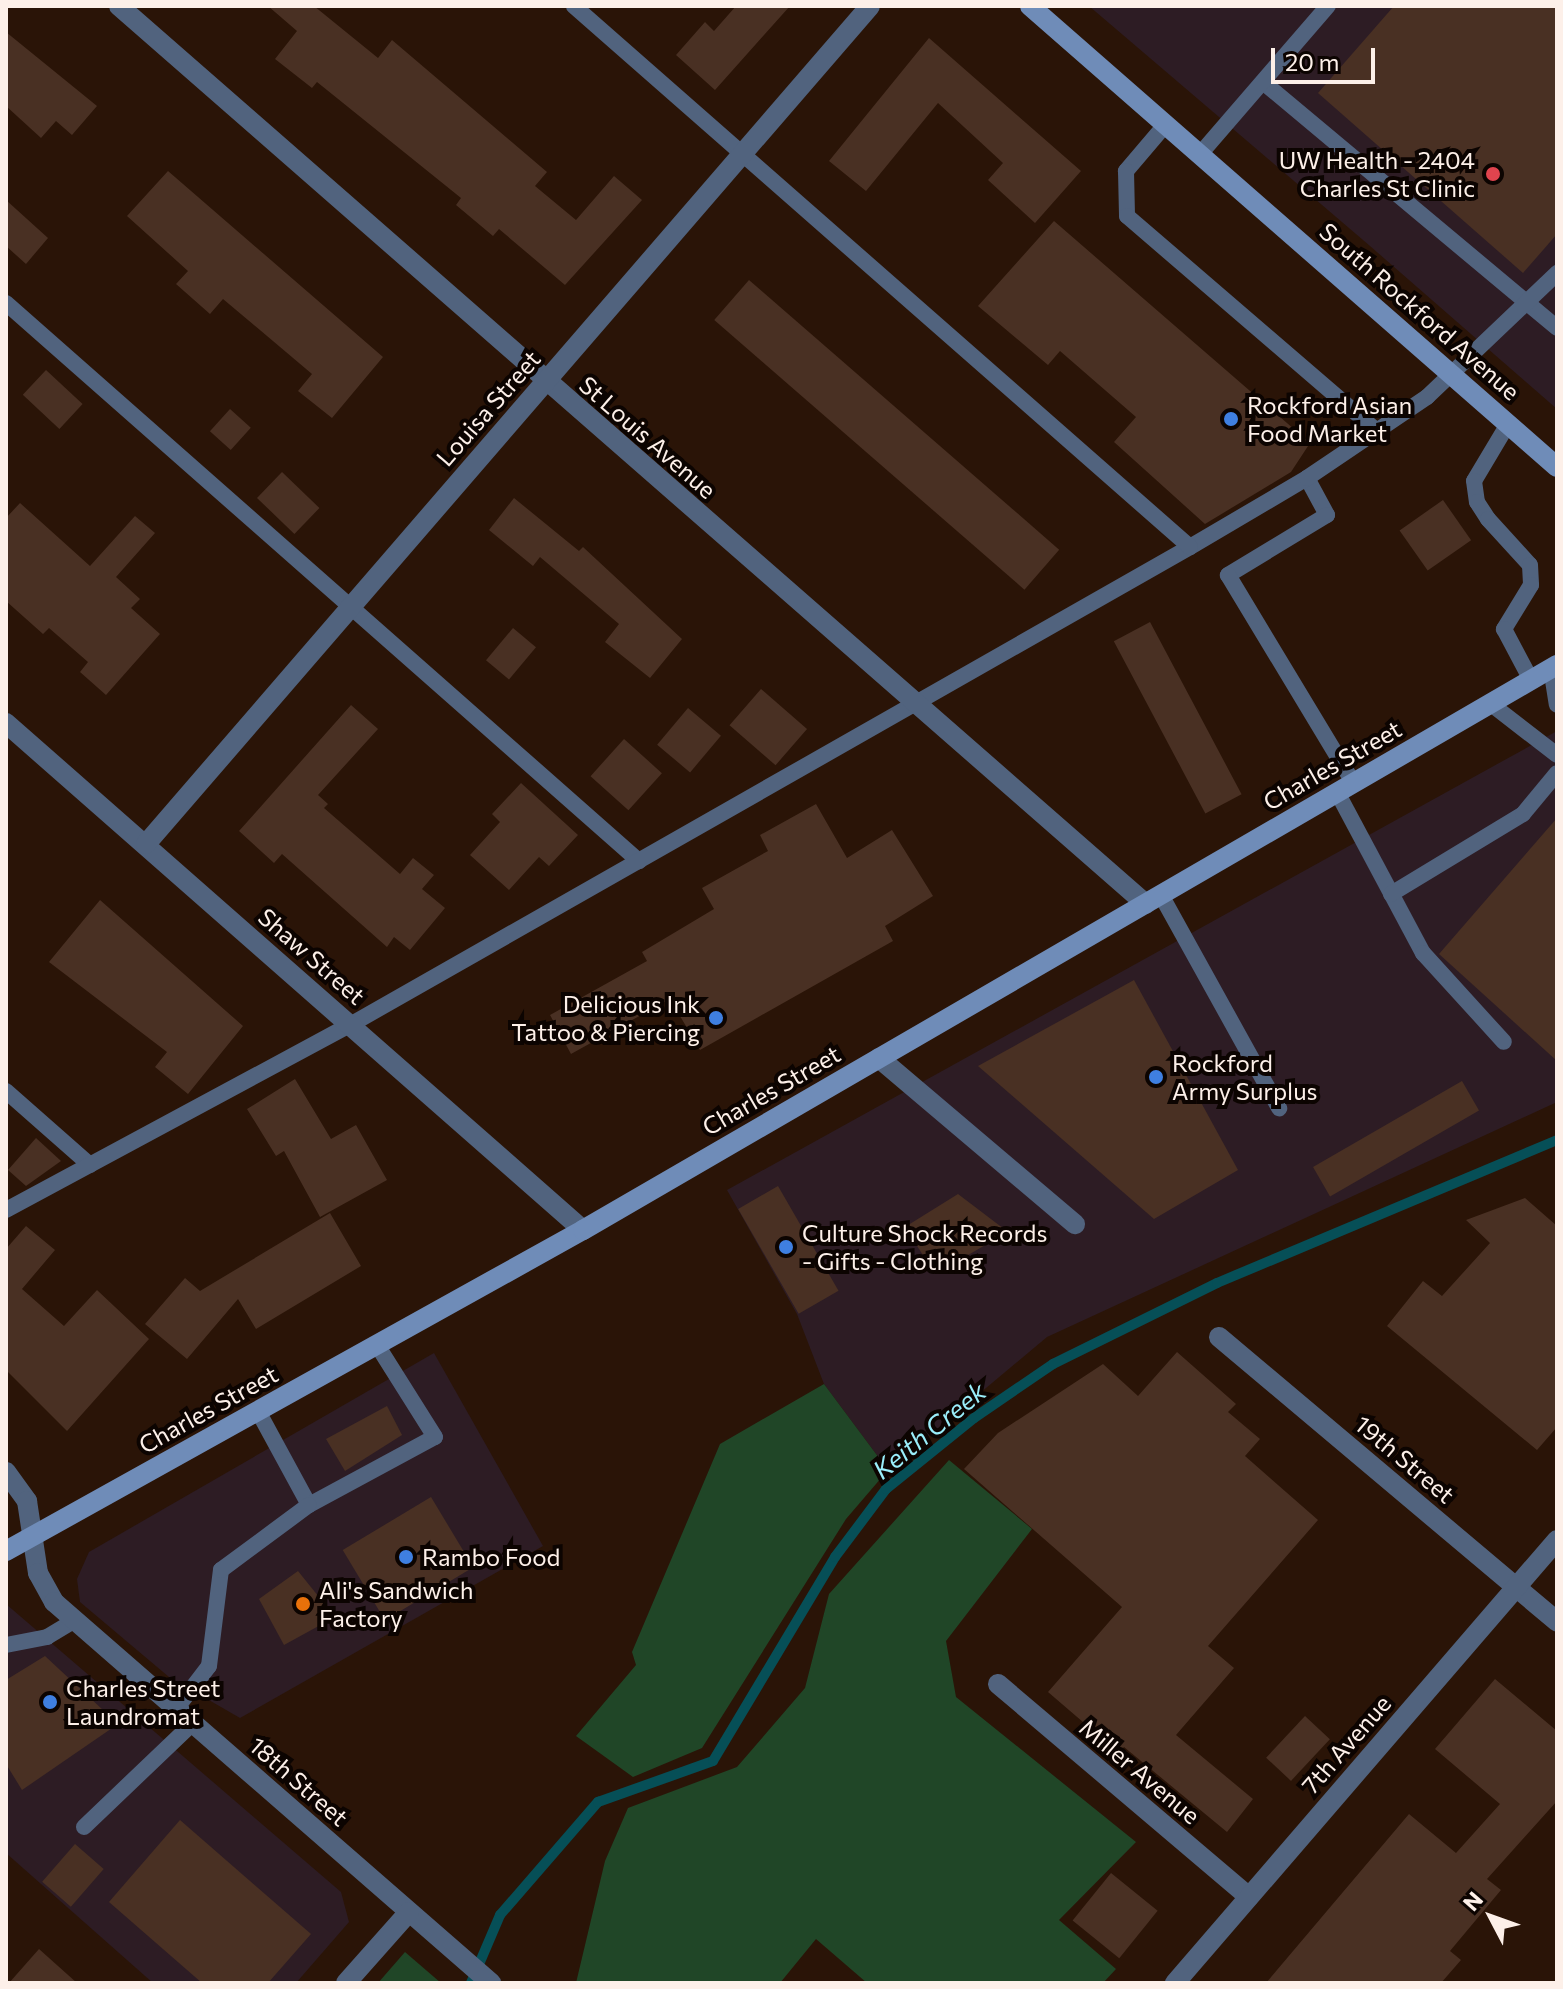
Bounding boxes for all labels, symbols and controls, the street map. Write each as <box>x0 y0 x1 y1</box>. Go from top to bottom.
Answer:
scale bar <box>1275 32 1379 82</box>
text: 20 m <box>1285 47 1339 76</box>
place label: UW Health - 2404 Charles St Clinic <box>1279 146 1475 202</box>
marker: UW Health - 2404 Charles St Clinic <box>1482 163 1504 185</box>
street label: South Rockford Avenue <box>1314 216 1526 406</box>
street label: Louisa Street <box>430 344 546 472</box>
street label: St Louis Avenue <box>574 370 722 504</box>
place label: Rockford Asian Food Market <box>1247 391 1412 447</box>
marker: Rockford Asian Food Market <box>1222 410 1240 428</box>
street label: Charles Street <box>1258 714 1406 816</box>
street label: Shaw Street <box>253 902 371 1010</box>
place label: Delicious Ink Tattoo & Piercing <box>511 990 700 1046</box>
marker: Delicious Ink Tattoo & Piercing <box>707 1009 725 1027</box>
street label: Charles Street <box>697 1039 845 1141</box>
place label: Rockford Army Surplus <box>1172 1049 1318 1105</box>
marker: Rockford Army Surplus <box>1147 1068 1165 1086</box>
place label: Culture Shock Records - Gifts - Clothing <box>802 1219 1047 1275</box>
marker: Culture Shock Records - Gifts - Clothing <box>777 1238 795 1256</box>
street label: Charles Street <box>133 1359 283 1459</box>
water label: Keith Creek <box>866 1375 992 1485</box>
street label: 19th Street <box>1349 1409 1461 1509</box>
place label: Rambo Food <box>422 1543 560 1571</box>
marker: Rambo Food <box>397 1548 415 1566</box>
place label: Ali's Sandwich Factory <box>319 1576 473 1632</box>
marker: Ali's Sandwich Factory <box>294 1595 312 1613</box>
place label: Charles Street Laundromat <box>66 1674 220 1730</box>
street label: 7th Avenue <box>1295 1689 1397 1799</box>
marker: Charles Street Laundromat <box>41 1693 59 1711</box>
street label: Miller Avenue <box>1074 1712 1206 1830</box>
street label: 18th Street <box>244 1730 354 1832</box>
north arrow <box>1451 1877 1531 1957</box>
text: N <box>1457 1886 1488 1916</box>

